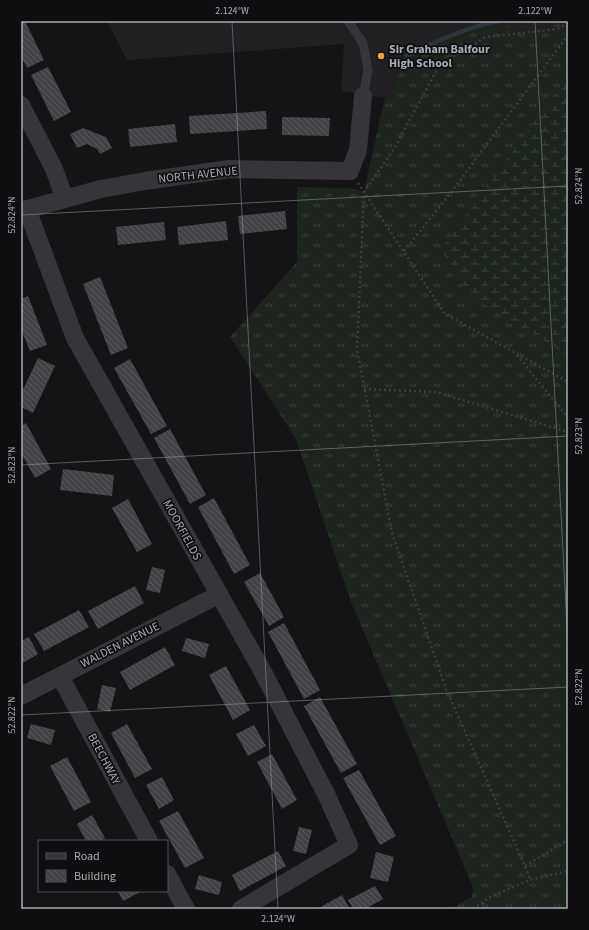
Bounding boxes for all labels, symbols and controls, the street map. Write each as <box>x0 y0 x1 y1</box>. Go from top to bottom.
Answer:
text: 2.124°W <box>215 4 249 18</box>
text: 2.122°W <box>518 4 552 18</box>
place label: Sir Graham Balfour High School <box>389 41 490 72</box>
marker: Sir Graham Balfour High School <box>376 51 386 61</box>
street label: NORTH AVENUE <box>157 162 239 188</box>
text: 52.824°N <box>572 167 586 205</box>
text: 52.824°N <box>5 196 19 234</box>
text: 52.823°N <box>572 417 586 455</box>
text: 52.823°N <box>5 446 19 484</box>
street label: MOORFIELDS <box>158 497 206 563</box>
street label: WALDEN AVENUE <box>78 618 162 672</box>
text: 52.822°N <box>572 668 586 706</box>
text: 52.822°N <box>5 696 19 734</box>
street label: BEECHWAY <box>83 730 125 788</box>
legend <box>38 840 168 892</box>
text: Road <box>74 848 100 865</box>
text: Building <box>74 868 116 885</box>
text: 2.124°W <box>261 912 295 926</box>

